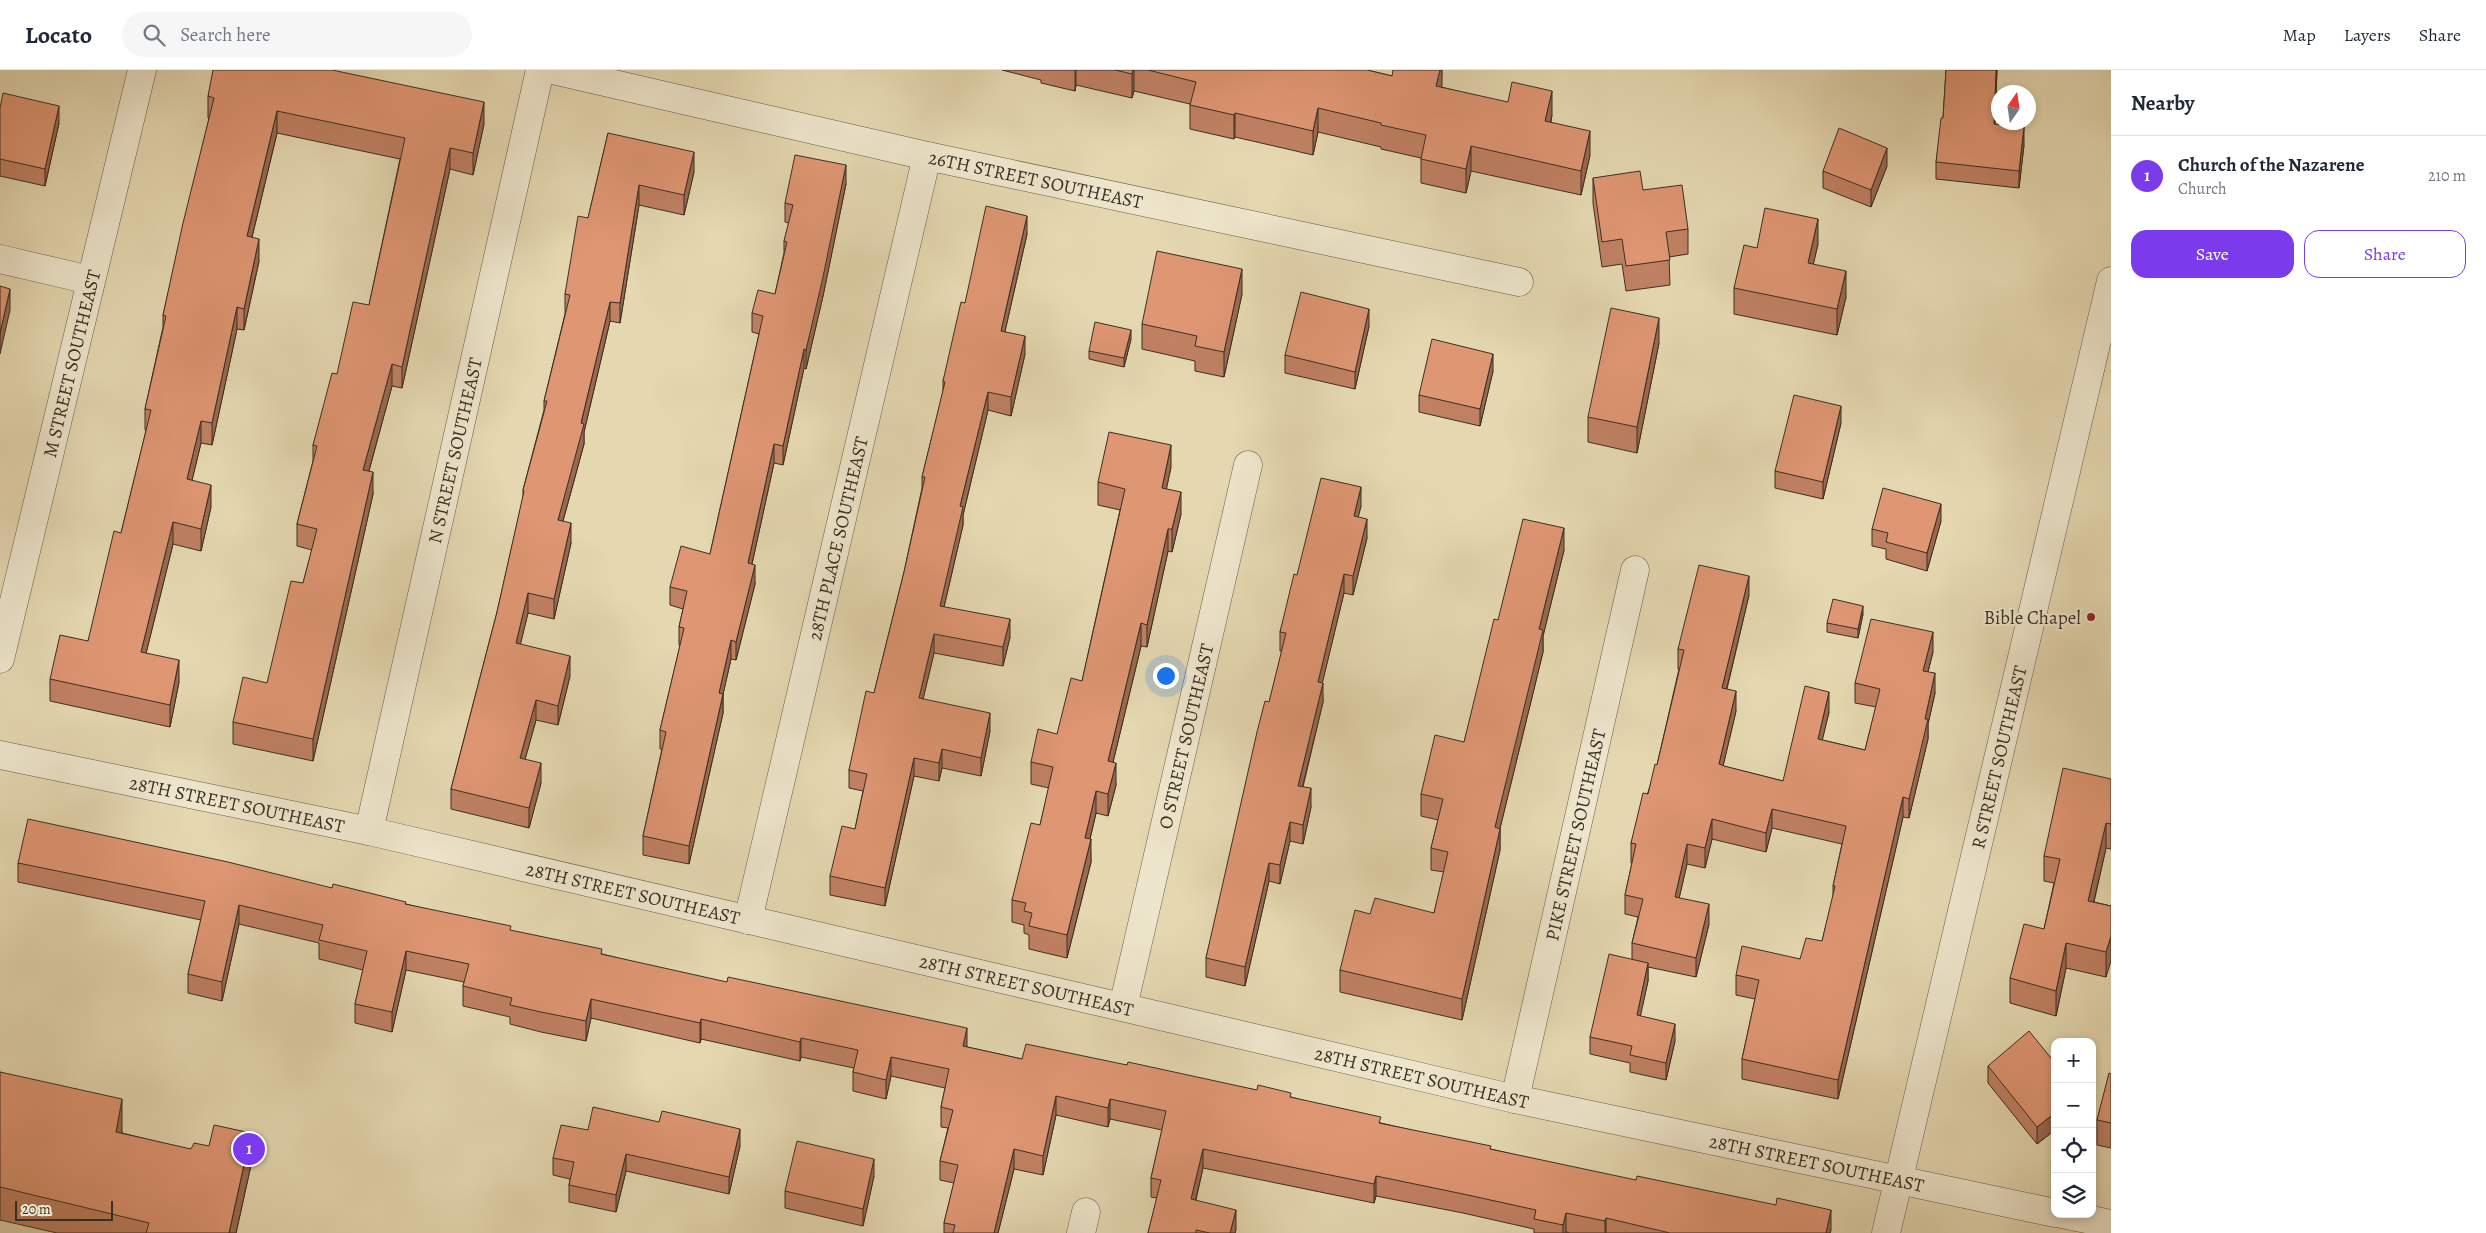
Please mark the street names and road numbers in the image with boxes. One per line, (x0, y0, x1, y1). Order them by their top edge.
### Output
street label: 26TH STREET SOUTHEAST (926, 145, 1146, 216)
street label: M STREET SOUTHEAST (37, 267, 108, 460)
street label: N STREET SOUTHEAST (422, 355, 489, 546)
street label: 28TH PLACE SOUTHEAST (802, 433, 875, 643)
street label: O STREET SOUTHEAST (1153, 641, 1221, 831)
street label: R STREET SOUTHEAST (1965, 662, 2034, 852)
street label: PIKE STREET SOUTHEAST (1539, 726, 1613, 943)
street label: 28TH STREET SOUTHEAST (127, 770, 347, 840)
street label: 28TH STREET SOUTHEAST (523, 856, 743, 931)
street label: 28TH STREET SOUTHEAST (917, 948, 1137, 1023)
street label: 28TH STREET SOUTHEAST (1312, 1041, 1532, 1116)
street label: 28TH STREET SOUTHEAST (1707, 1128, 1927, 1199)

